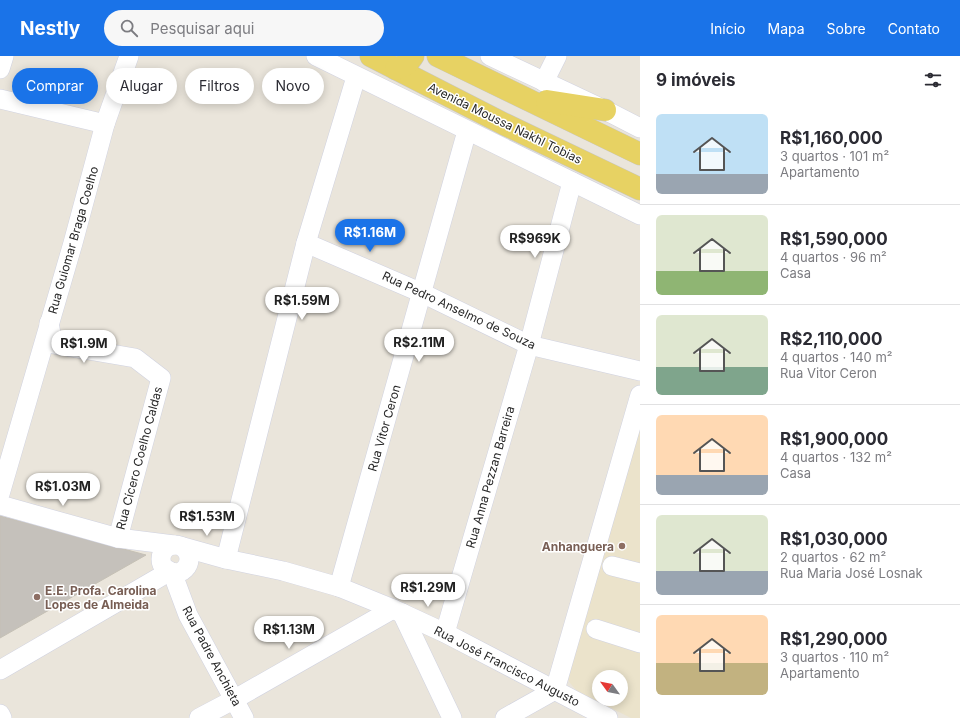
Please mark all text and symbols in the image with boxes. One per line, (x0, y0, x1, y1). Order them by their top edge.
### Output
search box (104, 10, 384, 46)
text: Nestly (20, 17, 80, 40)
icon: search (118, 17, 140, 39)
text: Pesquisar aqui (150, 19, 254, 38)
text: Início (710, 20, 746, 37)
text: Mapa (768, 20, 805, 37)
text: Sobre (827, 20, 866, 37)
text: Contato (888, 20, 940, 37)
chip: Comprar (12, 68, 98, 104)
chip: Alugar (106, 68, 177, 104)
chip: Filtros (185, 68, 254, 104)
chip: Novo (262, 68, 324, 104)
icon: filters (922, 69, 944, 91)
text: 9 imóveis (656, 70, 735, 90)
street label: Avenida Moussa Nakhl Tobias (426, 79, 584, 167)
text: R$1,160,000 (780, 128, 883, 148)
icon: home (688, 130, 736, 178)
text: 3 quartos · 101 m² (780, 148, 889, 164)
street label: Rua Guiomar Braga Coelho (45, 164, 101, 316)
text: Apartamento (780, 164, 860, 180)
pin: R$1.16M (333, 219, 407, 253)
text: R$1.16M (344, 224, 396, 240)
pin: R$969K (502, 225, 568, 259)
text: R$1,590,000 (780, 229, 888, 249)
text: R$969K (509, 230, 561, 246)
icon: home (688, 231, 736, 279)
text: 4 quartos · 96 m² (780, 249, 887, 265)
text: Casa (780, 265, 811, 281)
street label: Rua Pedro Anselmo de Souza (380, 268, 538, 352)
pin: R$1.59M (265, 287, 339, 321)
text: R$1.59M (274, 292, 330, 308)
pin: R$2.11M (382, 329, 456, 363)
text: R$2,110,000 (780, 329, 882, 349)
pin: R$1.9M (51, 330, 117, 364)
icon: home (688, 331, 736, 379)
text: R$2.11M (393, 334, 445, 350)
text: R$1.9M (60, 335, 108, 351)
text: 4 quartos · 140 m² (780, 349, 893, 365)
text: Rua Vitor Ceron (780, 365, 877, 381)
street label: Rua Vitor Ceron (364, 383, 404, 473)
street label: Rua Cícero Coelho Caldas (113, 385, 165, 531)
street label: Rua Anna Pezzan Barreira (463, 404, 517, 550)
text: R$1,900,000 (780, 429, 888, 449)
icon: home (688, 431, 736, 479)
text: 4 quartos · 132 m² (780, 449, 892, 465)
text: Casa (780, 465, 811, 481)
pin: R$1.03M (26, 473, 100, 507)
text: R$1.03M (35, 478, 91, 494)
pin: R$1.53M (170, 503, 244, 537)
text: R$1.53M (179, 508, 235, 524)
text: R$1,030,000 (780, 529, 888, 549)
icon: home (688, 531, 736, 579)
place label: Anhanguera (542, 539, 614, 554)
marker: Anhanguera (617, 541, 627, 551)
text: 2 quartos · 62 m² (780, 549, 886, 565)
text: Rua Maria José Losnak (780, 565, 923, 581)
pin: R$1.29M (391, 574, 465, 608)
text: R$1.29M (400, 579, 456, 595)
place label: E.E. Profa. Carolina Lopes de Almeida (45, 583, 157, 612)
marker: E.E. Profa. Carolina Lopes de Almeida (32, 592, 42, 602)
street label: Rua Padre Anchieta (179, 603, 245, 709)
pin: R$1.13M (252, 616, 326, 650)
text: R$1.13M (263, 621, 315, 637)
street label: Rua José Francisco Augusto (432, 623, 582, 709)
text: R$1,290,000 (780, 629, 888, 649)
icon: home (688, 631, 736, 679)
text: 3 quartos · 110 m² (780, 649, 889, 665)
text: Apartamento (780, 665, 860, 681)
north arrow (592, 670, 628, 706)
map controls (592, 670, 628, 706)

